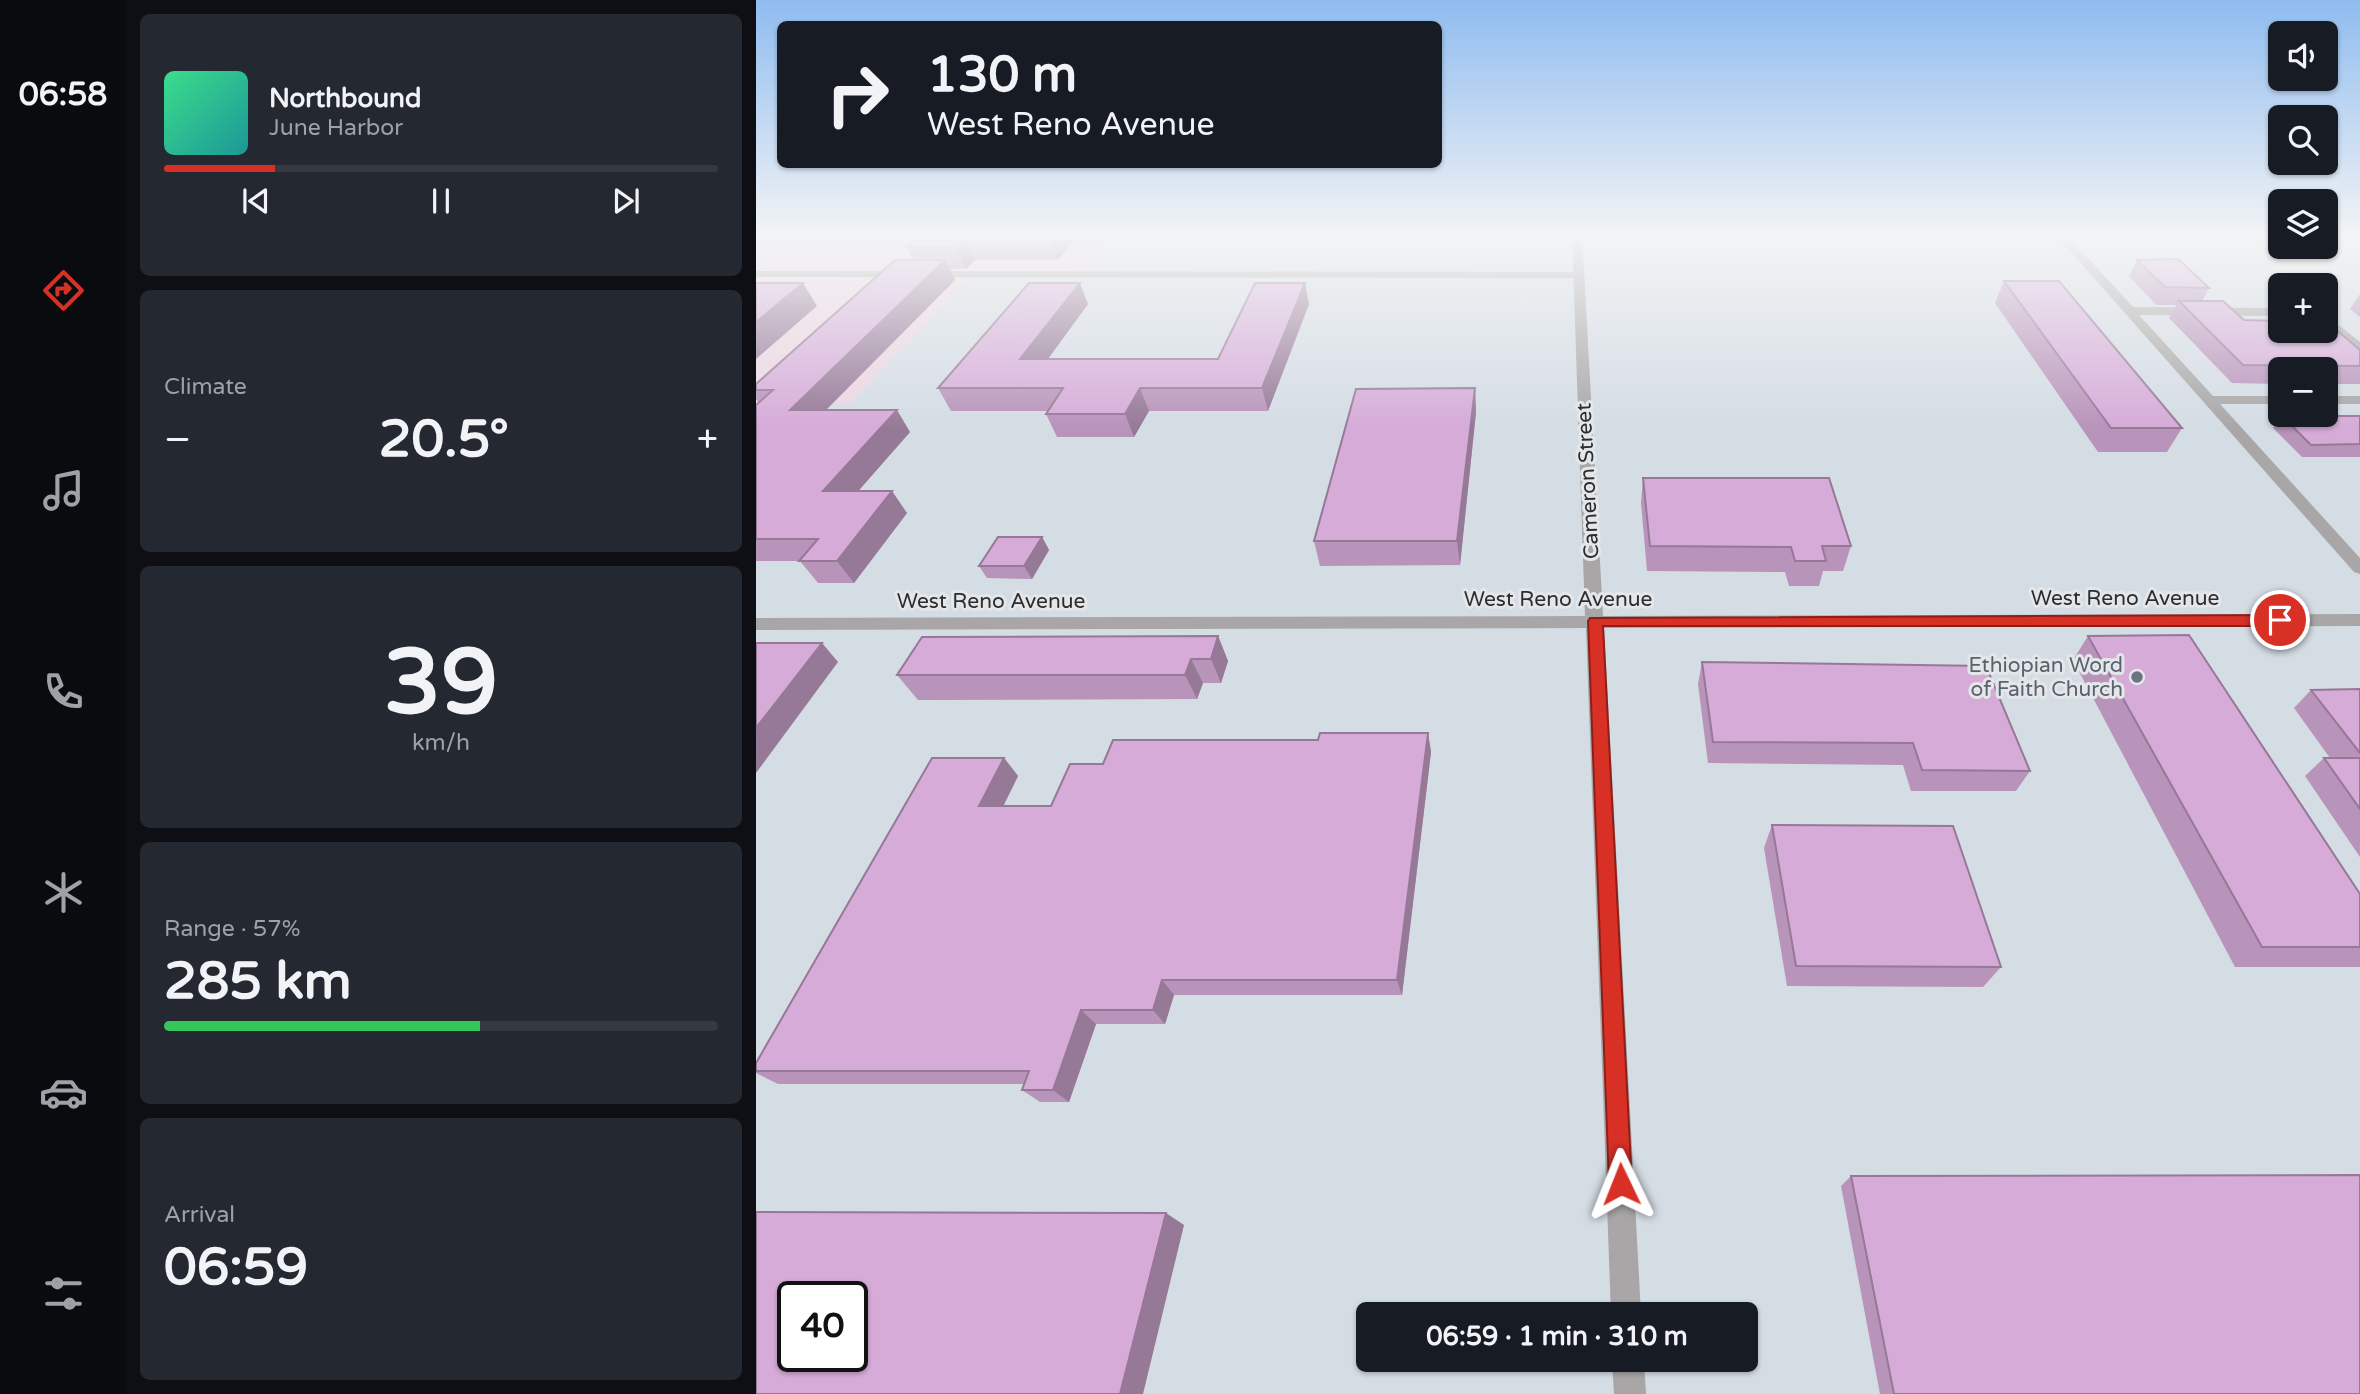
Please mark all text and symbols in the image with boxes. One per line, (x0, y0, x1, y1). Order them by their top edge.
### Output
map controls (2268, 21, 2338, 427)
button: sound (2268, 21, 2338, 91)
text: 130 m (927, 46, 1077, 105)
icon: right (812, 49, 903, 140)
text: 06:58 (19, 76, 107, 114)
text: Northbound (269, 83, 421, 114)
button: search (2268, 105, 2338, 175)
text: West Reno Avenue (927, 106, 1215, 144)
text: June Harbor (269, 114, 403, 142)
icon: previous (237, 182, 275, 220)
icon: pause (422, 182, 460, 220)
icon: next (607, 182, 645, 220)
button: layers (2268, 189, 2338, 259)
icon: directions (39, 266, 88, 315)
button: + (2268, 273, 2338, 343)
button: − (2268, 357, 2338, 427)
text: Climate (164, 373, 247, 401)
street label: Cameron Street (1571, 402, 1605, 560)
text: 20.5° (379, 408, 509, 471)
text: − (164, 417, 191, 463)
text: + (697, 417, 718, 463)
icon: music (39, 466, 88, 515)
street label: West Reno Avenue (2031, 586, 2219, 611)
street label: West Reno Avenue (1464, 587, 1652, 612)
street label: West Reno Avenue (897, 589, 1085, 614)
pin (2250, 590, 2310, 650)
icon: arrive (2261, 601, 2299, 639)
text: 39 (384, 628, 498, 738)
place label: Ethiopian Word of Faith Church (1969, 653, 2123, 702)
icon: phone (39, 667, 88, 716)
marker: Ethiopian Word of Faith Church (2129, 669, 2145, 685)
text: km/h (412, 729, 470, 757)
icon: climate (39, 868, 88, 917)
text: Range · 57% (164, 915, 300, 943)
text: 285 km (164, 950, 352, 1013)
icon: car (39, 1068, 88, 1117)
position arrow (1584, 1147, 1658, 1221)
text: Arrival (164, 1201, 235, 1229)
text: 06:59 (164, 1236, 308, 1299)
icon: filters (39, 1269, 88, 1318)
speed limit sign: 40 (777, 1281, 868, 1372)
text: 06:59 · 1 min · 310 m (1426, 1321, 1688, 1352)

